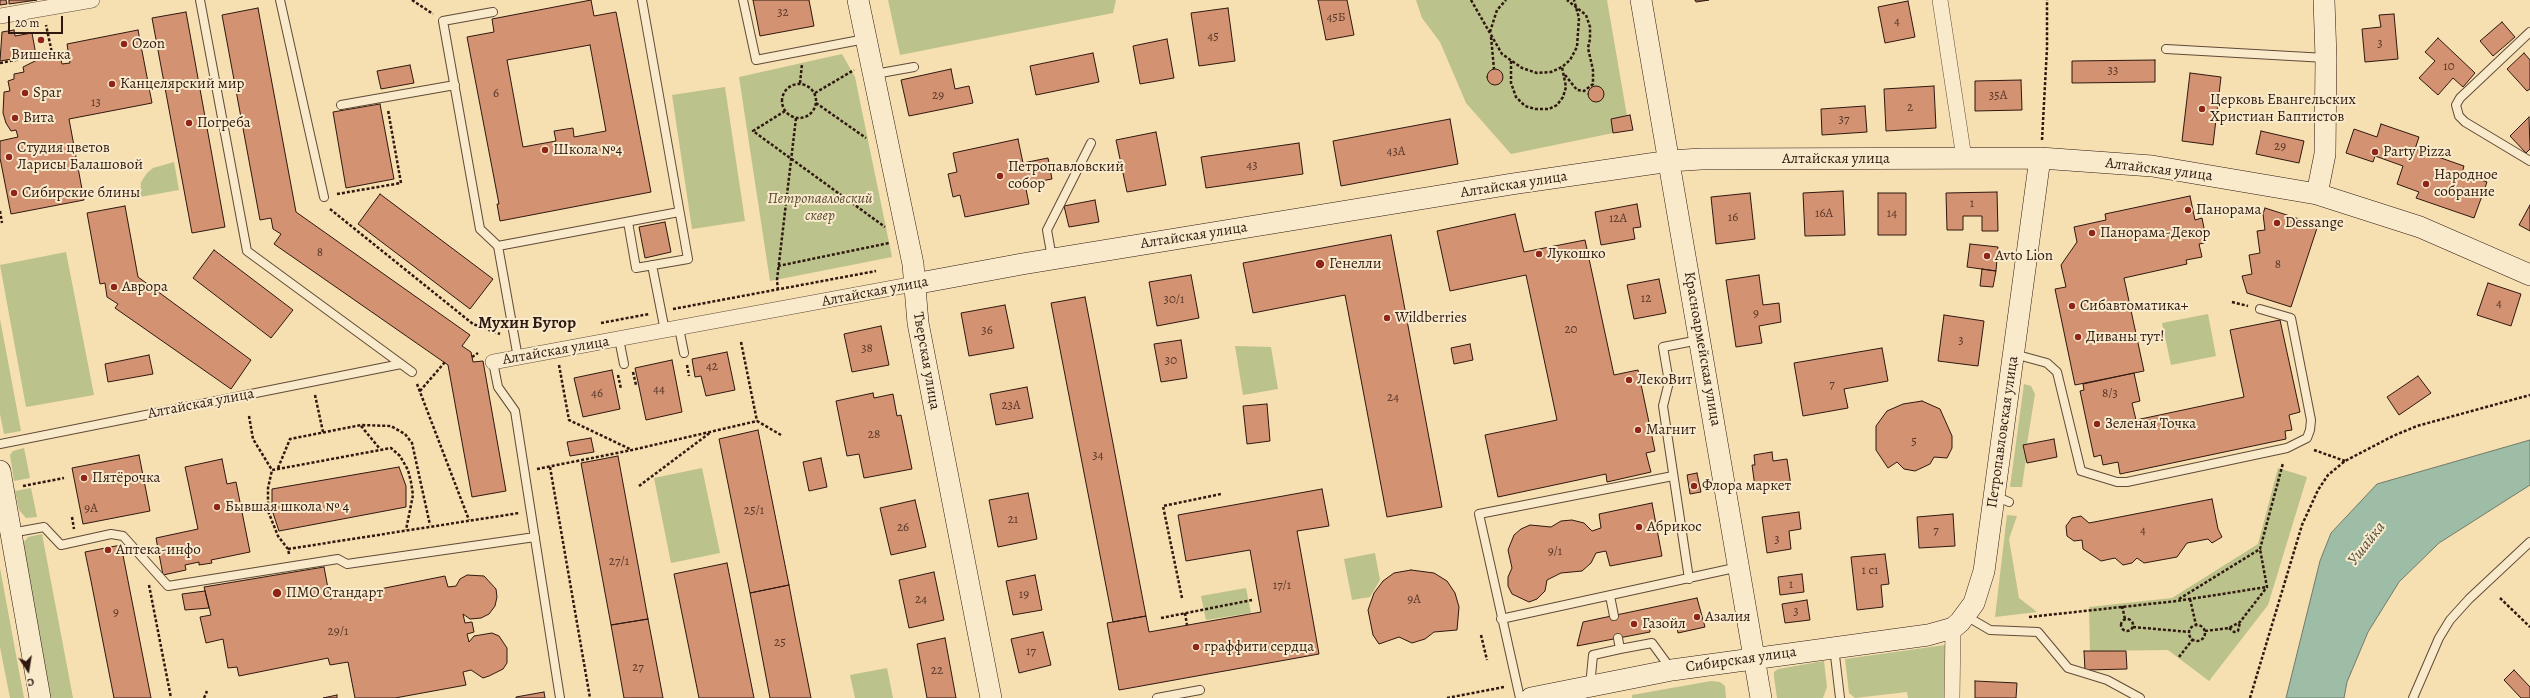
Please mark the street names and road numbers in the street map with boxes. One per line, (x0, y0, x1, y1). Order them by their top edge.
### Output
street label: Алтайская улица (1782, 150, 1890, 168)
street label: Алтайская улица (2104, 154, 2214, 186)
street label: Алтайская улица (1459, 168, 1569, 202)
street label: Алтайская улица (1139, 219, 1249, 253)
street label: Красноармейская улица (1680, 270, 1724, 428)
street label: Алтайская улица (820, 273, 930, 311)
street label: Тверская улица (909, 311, 943, 411)
street label: Алтайская улица (501, 333, 611, 369)
street label: Петропавловская улица (1983, 355, 2023, 509)
street label: Алтайская улица (146, 385, 256, 423)
street label: Сибирская улица (1684, 643, 1798, 677)

